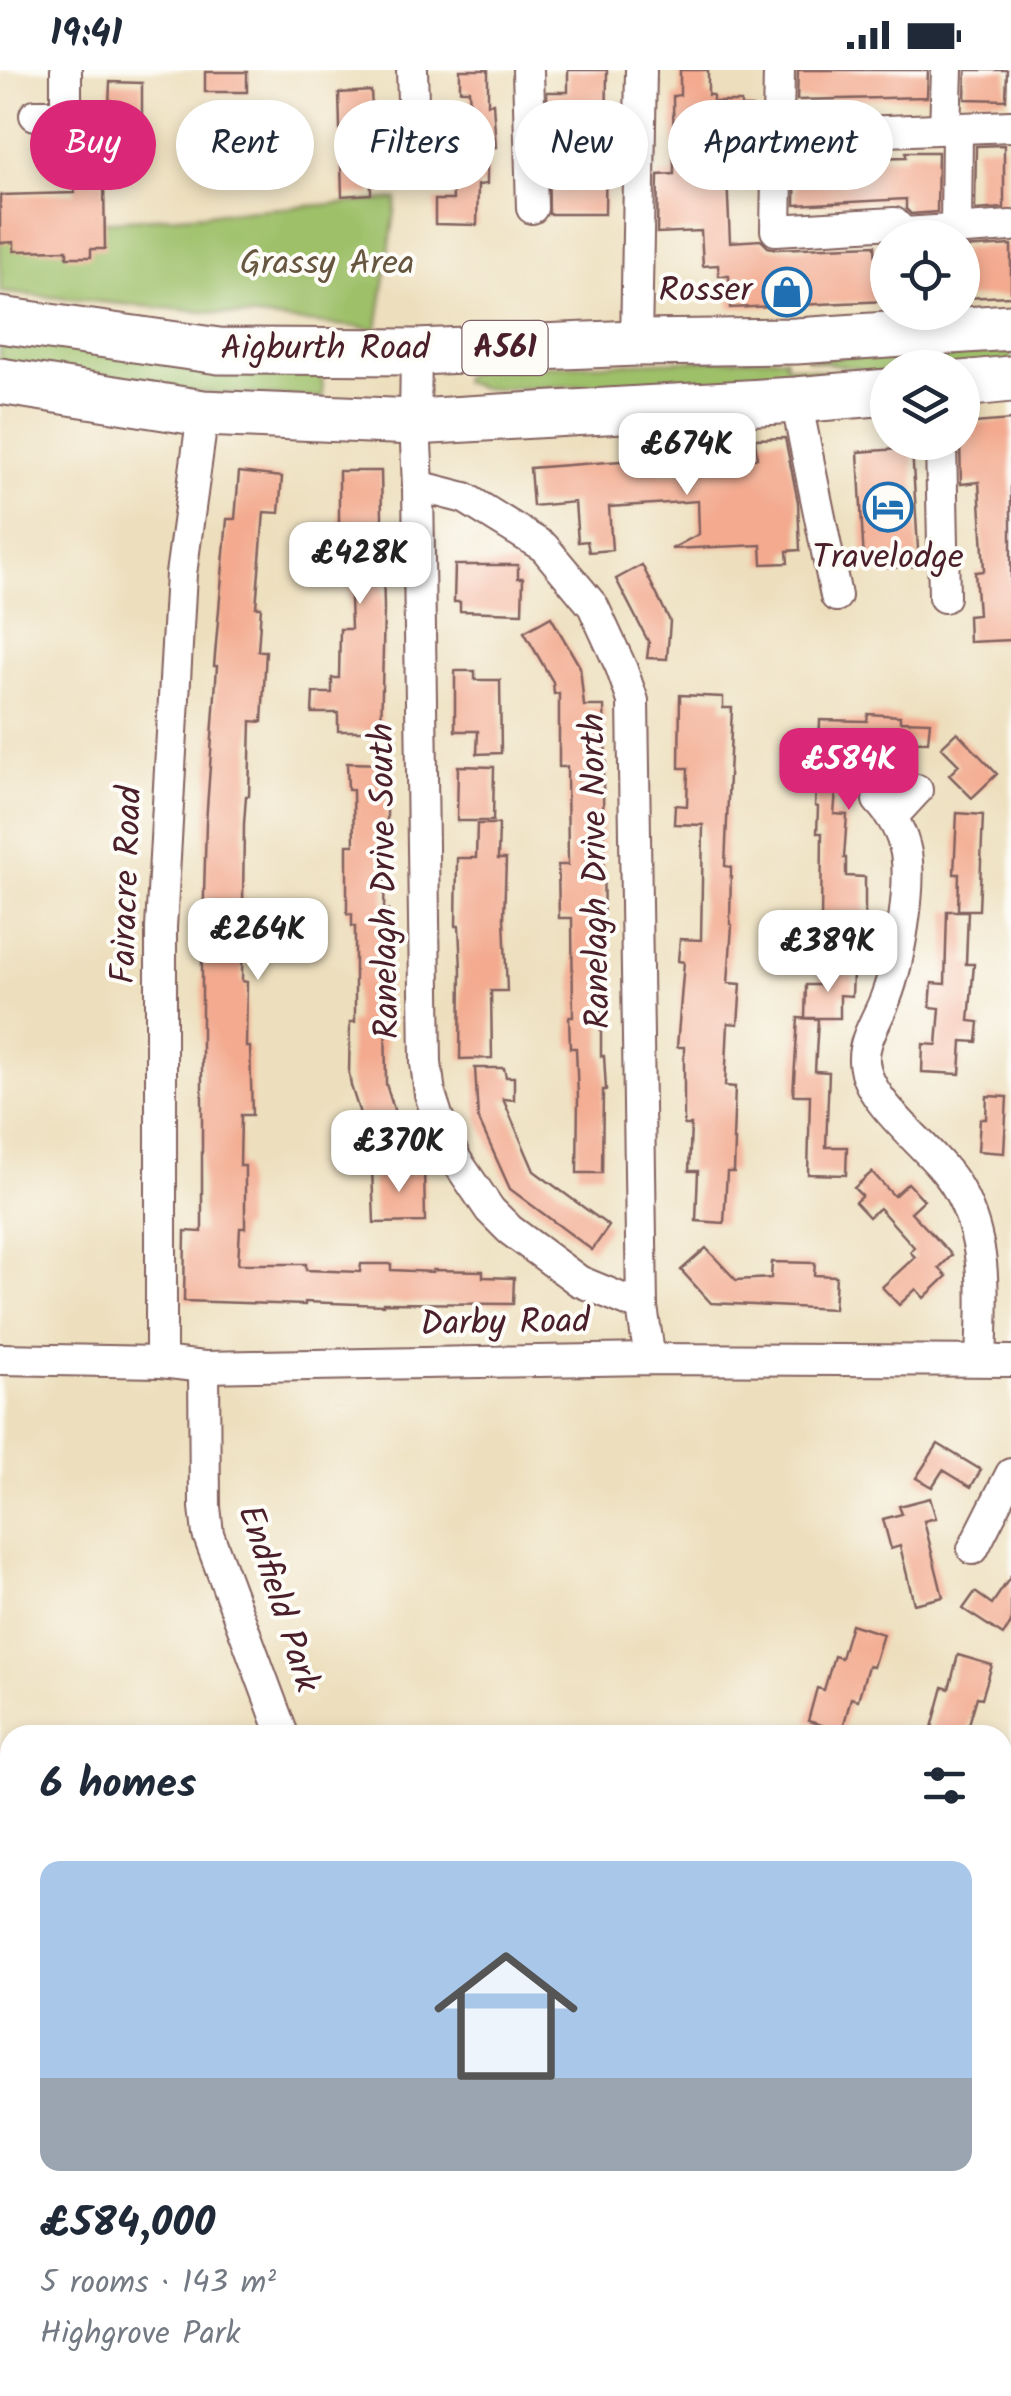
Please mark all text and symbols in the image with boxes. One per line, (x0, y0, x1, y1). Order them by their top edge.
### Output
text: 19:41 (50, 5, 122, 65)
chip: Buy (30, 100, 156, 190)
chip: Rent (176, 100, 314, 190)
chip: Filters (334, 100, 495, 190)
chip: New (515, 100, 648, 190)
chip: Apartment (668, 100, 893, 190)
map controls (870, 220, 980, 460)
button: locate (870, 220, 980, 330)
park label: Grassy Area (240, 237, 414, 293)
place label: Rosser (659, 264, 754, 320)
shop icon: Rosser (761, 266, 813, 318)
road number: A561 (462, 321, 548, 375)
street label: Aigburth Road (220, 322, 431, 378)
button: layers (870, 350, 980, 460)
pin: £674K (617, 413, 757, 498)
text: £674K (641, 420, 733, 471)
hotel icon: Travelodge (862, 481, 914, 533)
pin: £428K (290, 522, 430, 607)
text: £428K (311, 529, 409, 580)
place label: Travelodge (812, 531, 964, 587)
street label: Ranelagh Drive North (566, 712, 628, 1030)
street label: Ranelagh Drive South (355, 722, 417, 1040)
pin: £584K (779, 728, 919, 813)
text: £584K (801, 735, 897, 786)
street label: Fairacre Road (97, 783, 159, 985)
pin: £264K (188, 898, 328, 983)
text: £264K (210, 905, 306, 956)
pin: £389K (758, 910, 898, 995)
text: £389K (780, 917, 876, 968)
pin: £370K (329, 1110, 469, 1195)
text: £370K (353, 1117, 445, 1168)
street label: Darby Road (420, 1294, 592, 1353)
street label: Endfield Park (220, 1498, 334, 1701)
text: 6 homes (40, 1752, 196, 1819)
icon: filters (917, 1758, 972, 1813)
icon: home (416, 1926, 596, 2106)
text: £584,000 (40, 2191, 215, 2258)
text: 5 rooms · 143 m² (40, 2258, 276, 2309)
text: Highgrove Park (40, 2309, 240, 2360)

